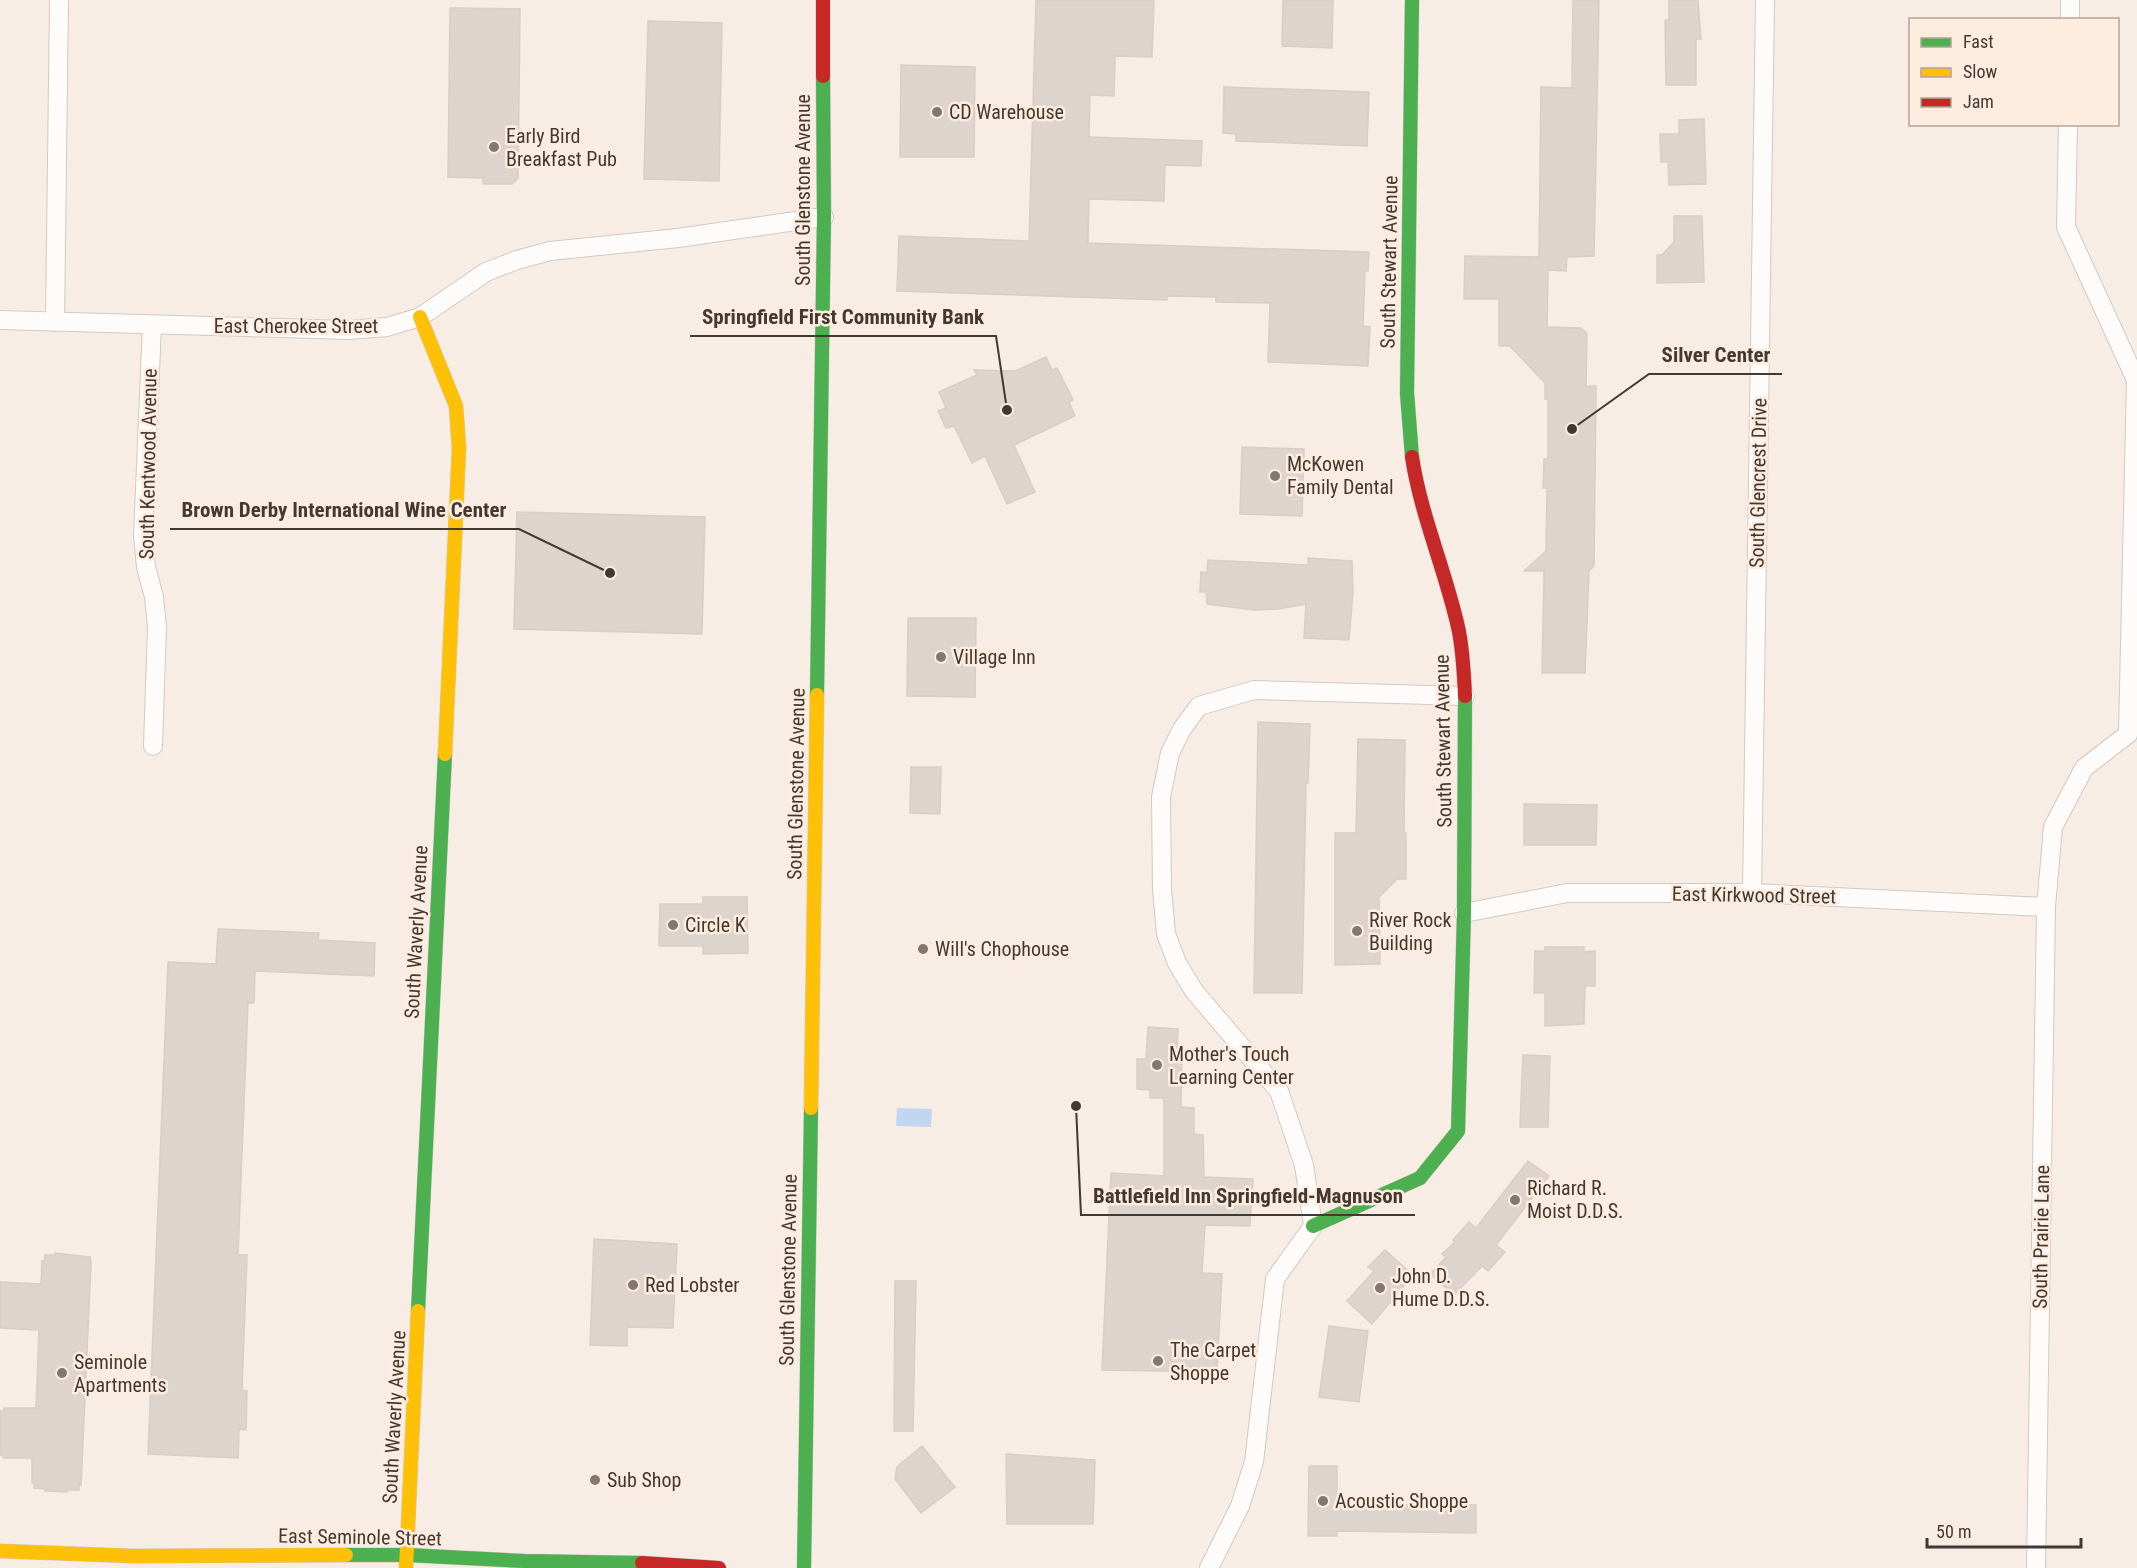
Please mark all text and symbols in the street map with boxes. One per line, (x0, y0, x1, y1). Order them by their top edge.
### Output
legend (1909, 18, 2119, 126)
text: Fast (1963, 31, 1994, 52)
text: Slow (1963, 61, 1998, 82)
text: Jam (1963, 91, 1994, 112)
street label: South Glenstone Avenue (791, 94, 815, 286)
place label: CD Warehouse (949, 100, 1064, 124)
marker: CD Warehouse (930, 105, 944, 119)
place label: Early Bird Breakfast Pub (506, 124, 617, 171)
marker: Early Bird Breakfast Pub (487, 140, 501, 154)
street label: South Stewart Avenue (1375, 175, 1403, 349)
callout: Springfield First Community Bank (690, 297, 996, 336)
text: Springfield First Community Bank (702, 305, 985, 329)
street label: East Cherokee Street (214, 314, 378, 338)
callout: Silver Center (1649, 335, 1782, 374)
text: Silver Center (1662, 343, 1770, 367)
street label: South Kentwood Avenue (134, 368, 162, 560)
street label: South Glencrest Drive (1745, 398, 1771, 568)
place label: McKowen Family Dental (1287, 452, 1394, 499)
marker: McKowen Family Dental (1268, 469, 1282, 483)
callout: Brown Derby International Wine Center (170, 490, 519, 529)
text: Brown Derby International Wine Center (182, 498, 506, 522)
place label: Village Inn (953, 645, 1036, 669)
marker: Village Inn (934, 650, 948, 664)
street label: South Stewart Avenue (1429, 654, 1457, 828)
street label: South Glenstone Avenue (782, 688, 810, 880)
street label: South Waverly Avenue (399, 845, 433, 1019)
street label: East Kirkwood Street (1672, 882, 1836, 908)
place label: River Rock Building (1369, 908, 1452, 955)
place label: Circle K (685, 913, 746, 937)
marker: Circle K (666, 918, 680, 932)
marker: River Rock Building (1350, 924, 1364, 938)
place label: Will's Chophouse (935, 937, 1069, 961)
marker: Will's Chophouse (916, 942, 930, 956)
place label: Mother's Touch Learning Center (1169, 1042, 1294, 1089)
marker: Mother's Touch Learning Center (1150, 1058, 1164, 1072)
street label: South Prairie Lane (2028, 1165, 2054, 1309)
street label: South Glenstone Avenue (774, 1174, 802, 1366)
callout: Battlefield Inn Springfield-Magnuson (1081, 1176, 1415, 1215)
place label: Richard R. Moist D.D.S. (1527, 1176, 1623, 1223)
text: Battlefield Inn Springfield-Magnuson (1093, 1184, 1403, 1208)
marker: Richard R. Moist D.D.S. (1508, 1193, 1522, 1207)
place label: John D. Hume D.D.S. (1392, 1264, 1490, 1311)
place label: Red Lobster (645, 1273, 739, 1297)
marker: Red Lobster (626, 1278, 640, 1292)
marker: John D. Hume D.D.S. (1373, 1281, 1387, 1295)
street label: South Waverly Avenue (377, 1330, 411, 1504)
place label: The Carpet Shoppe (1170, 1338, 1256, 1385)
place label: Seminole Apartments (74, 1350, 167, 1397)
marker: The Carpet Shoppe (1151, 1354, 1165, 1368)
marker: Seminole Apartments (55, 1366, 69, 1380)
place label: Sub Shop (607, 1468, 681, 1492)
marker: Sub Shop (588, 1473, 602, 1487)
place label: Acoustic Shoppe (1335, 1489, 1468, 1513)
marker: Acoustic Shoppe (1316, 1494, 1330, 1508)
scale bar (1927, 1511, 2082, 1549)
text: 50 m (1936, 1521, 1971, 1542)
street label: East Seminole Street (278, 1524, 442, 1550)

